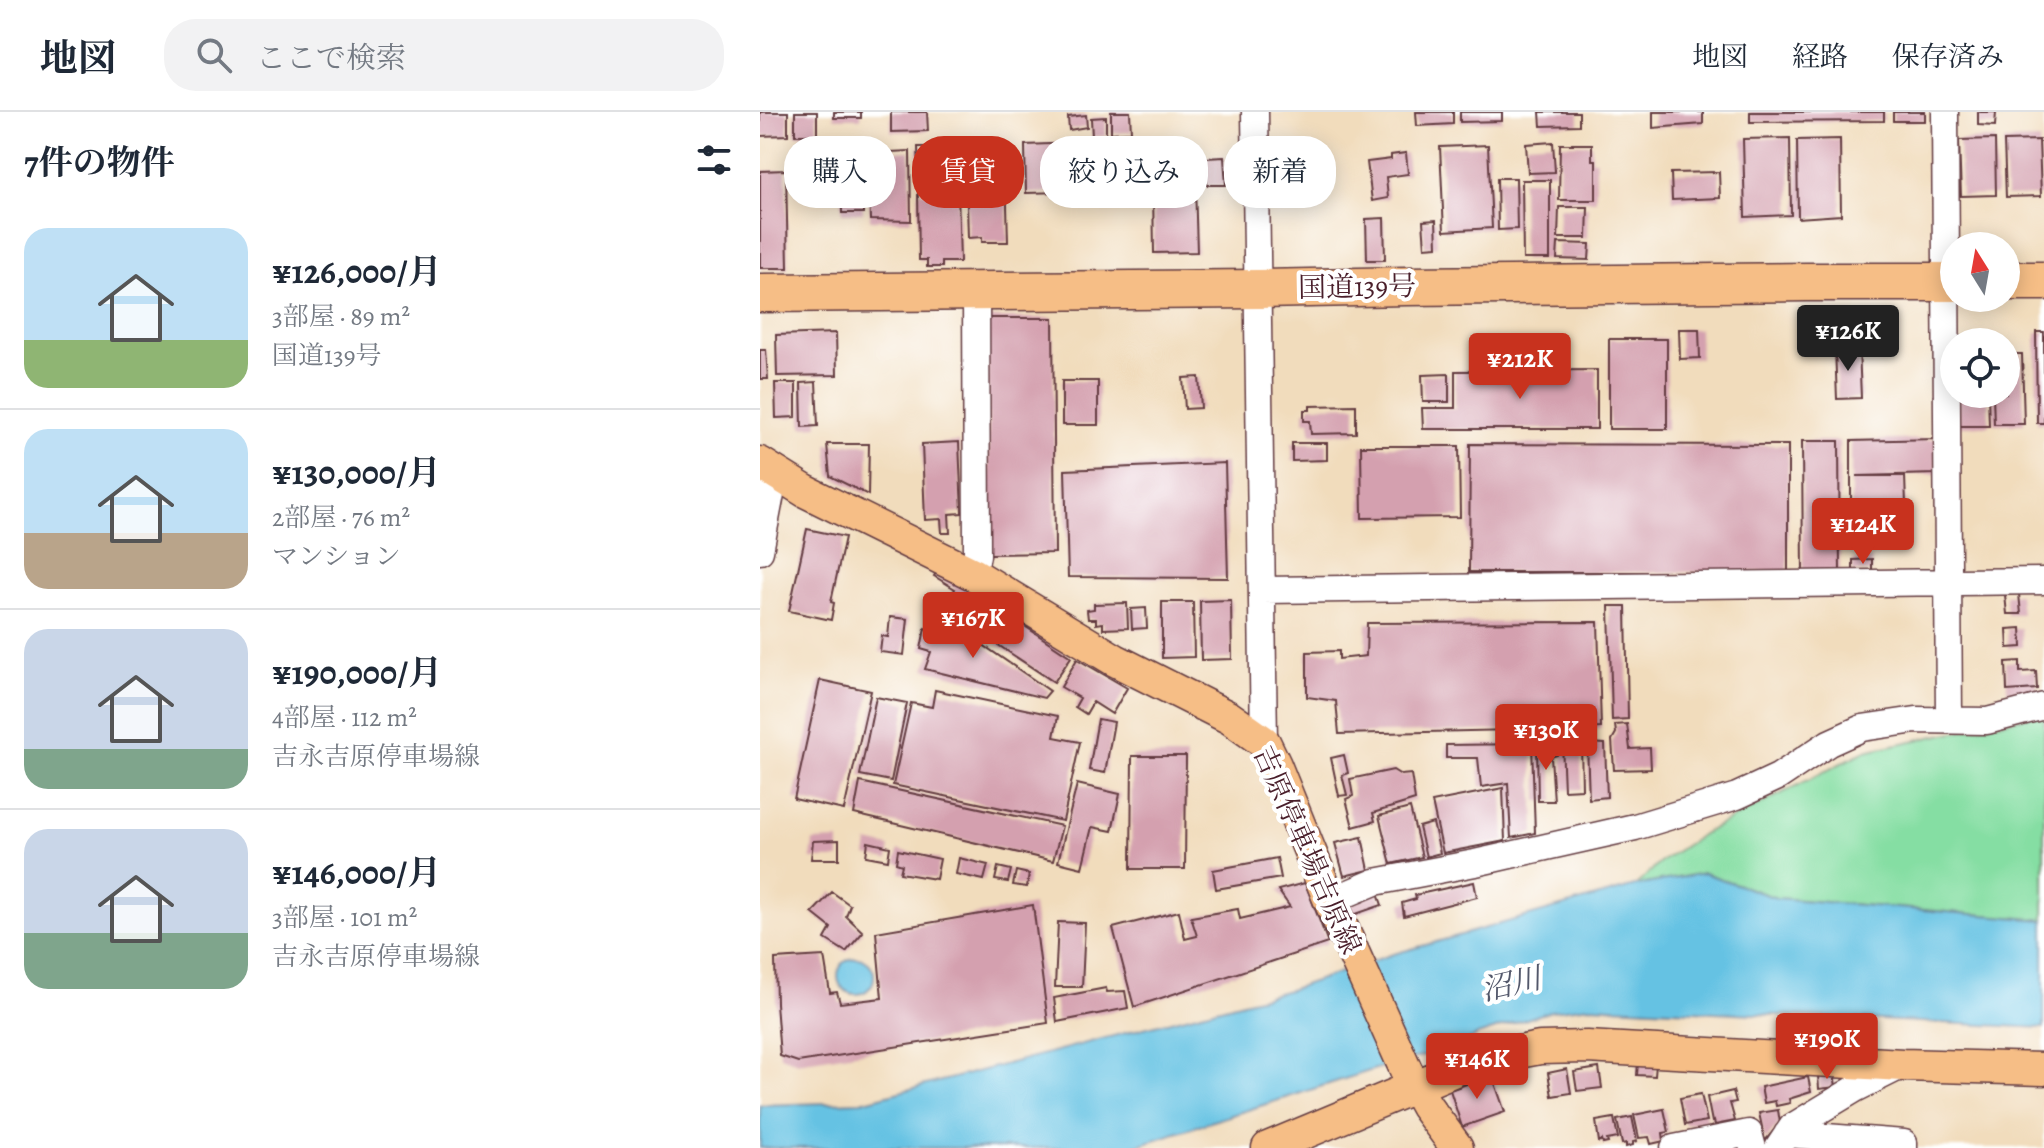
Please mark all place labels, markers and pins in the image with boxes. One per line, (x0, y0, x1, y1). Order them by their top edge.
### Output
pin: ¥126K (1792, 305, 1904, 373)
pin: ¥212K (1464, 333, 1576, 401)
pin: ¥124K (1807, 498, 1919, 566)
pin: ¥167K (917, 592, 1029, 660)
pin: ¥130K (1490, 704, 1602, 772)
pin: ¥190K (1771, 1013, 1883, 1081)
pin: ¥146K (1421, 1033, 1533, 1101)

